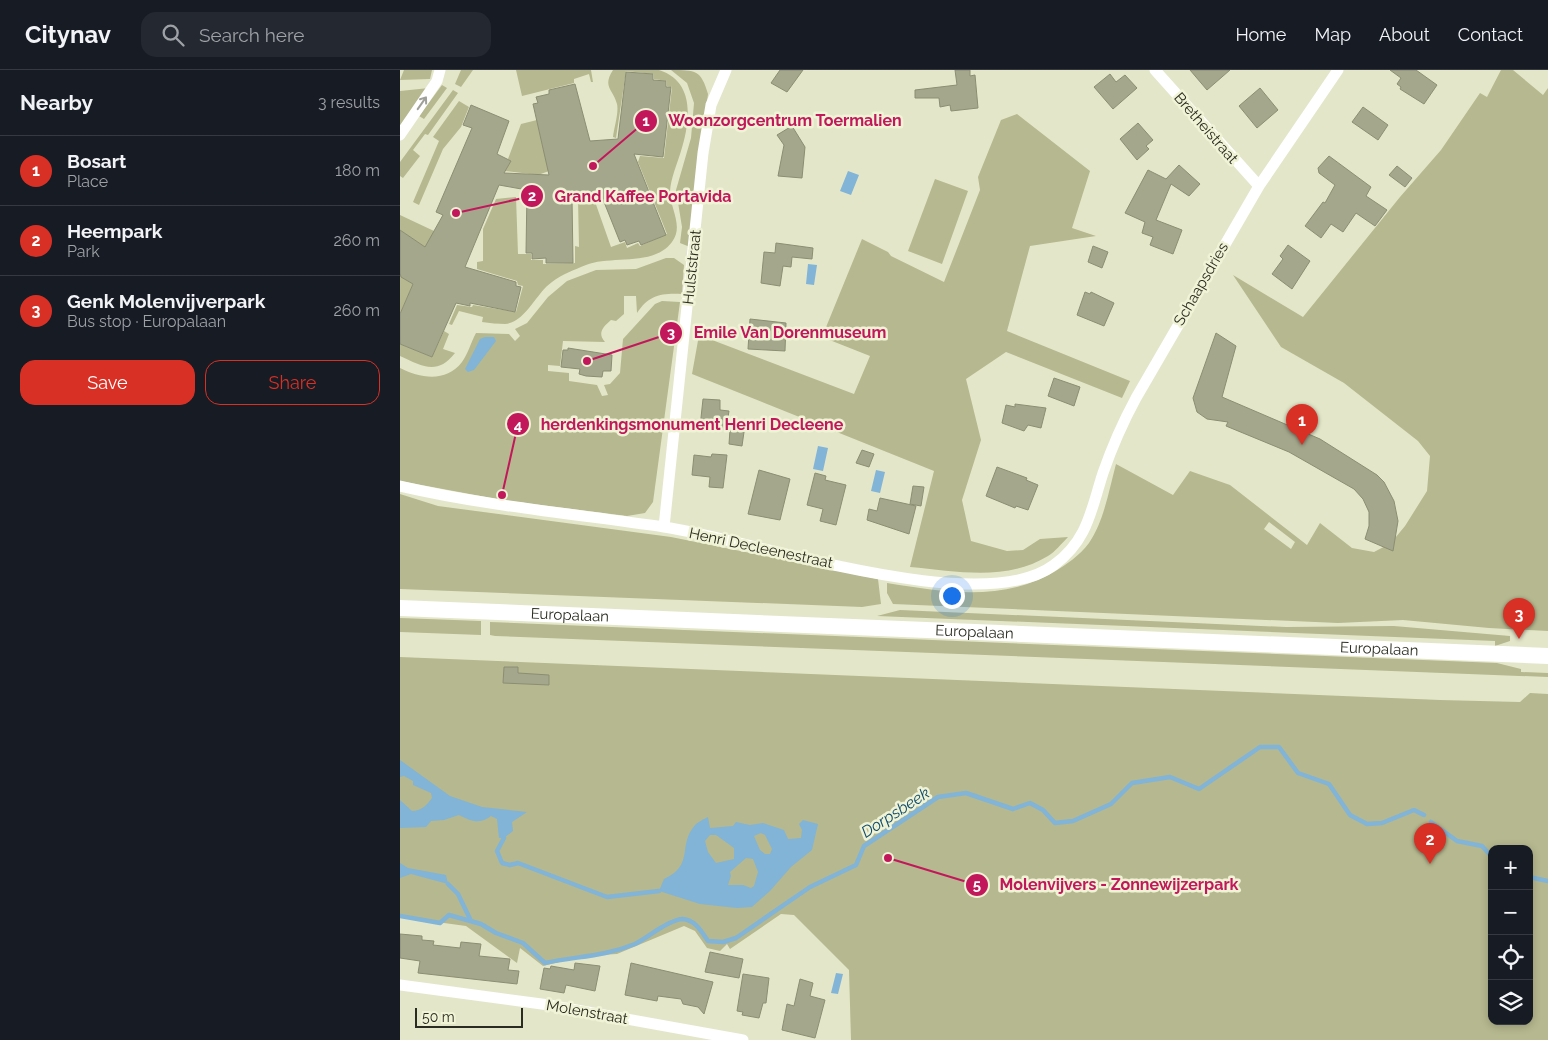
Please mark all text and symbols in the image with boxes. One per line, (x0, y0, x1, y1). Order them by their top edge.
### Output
search box (141, 12, 491, 57)
text: Citynav (25, 20, 111, 49)
icon: search (159, 21, 187, 49)
text: Search here (199, 24, 304, 46)
text: Home (1235, 24, 1286, 45)
text: Map (1314, 24, 1351, 45)
text: About (1379, 24, 1430, 45)
text: Contact (1458, 24, 1523, 45)
street label: Bretheistraat (1170, 89, 1242, 167)
text: Nearby (20, 90, 93, 115)
text: 3 results (318, 93, 380, 112)
one-way arrow (417, 96, 427, 110)
callout: Woonzorgcentrum Toermalien (633, 105, 912, 136)
text: Woonzorgcentrum Toermalien (668, 111, 902, 130)
text: 1 (642, 112, 650, 130)
text: Bosart (67, 150, 126, 172)
text: 1 (32, 161, 40, 180)
text: 180 m (335, 161, 380, 180)
text: Place (67, 172, 108, 191)
callout: Grand Kaffee Portavida (519, 181, 741, 212)
text: 2 (528, 187, 536, 205)
text: Grand Kaffee Portavida (555, 187, 731, 206)
text: Heempark (67, 220, 162, 242)
street label: Hulststraat (679, 229, 705, 305)
text: 2 (31, 231, 41, 250)
text: 260 m (333, 231, 380, 250)
street label: Schaapsdries (1170, 239, 1232, 329)
text: Park (67, 242, 100, 261)
text: Genk Molenvijverpark (67, 290, 265, 312)
text: 3 (32, 301, 40, 320)
text: 260 m (333, 301, 380, 320)
text: Bus stop · Europalaan (67, 312, 226, 331)
callout: Emile Van Dorenmuseum (659, 317, 897, 348)
text: Emile Van Dorenmuseum (694, 323, 886, 342)
text: 3 (667, 324, 675, 342)
button: Save (20, 360, 195, 405)
button: Share (205, 360, 380, 405)
pin: 1 (1286, 404, 1318, 445)
callout: herdenkingsmonument Henri Decleene (506, 409, 853, 440)
text: herdenkingsmonument Henri Decleene (541, 415, 844, 434)
text: 4 (514, 416, 523, 434)
street label: Henri Decleenestraat (687, 524, 835, 572)
your location (939, 583, 965, 609)
pin: 3 (1503, 598, 1535, 639)
street label: Europalaan (530, 604, 609, 626)
street label: Europalaan (935, 621, 1014, 643)
street label: Europalaan (1340, 638, 1419, 660)
water label: Dorpsbeek (857, 783, 933, 842)
pin: 2 (1414, 823, 1446, 864)
map controls (1488, 845, 1533, 1025)
button: + (1488, 845, 1533, 890)
callout: Molenvijvers - Zonnewijzerpark (965, 869, 1249, 900)
text: Molenvijvers - Zonnewijzerpark (999, 875, 1239, 894)
text: 5 (973, 876, 981, 894)
button: − (1488, 890, 1533, 935)
button: locate (1488, 935, 1533, 980)
button: layers (1488, 980, 1533, 1025)
street label: Molenstraat (545, 996, 629, 1028)
scale bar (415, 1005, 522, 1028)
text: 50 m (422, 1009, 455, 1025)

